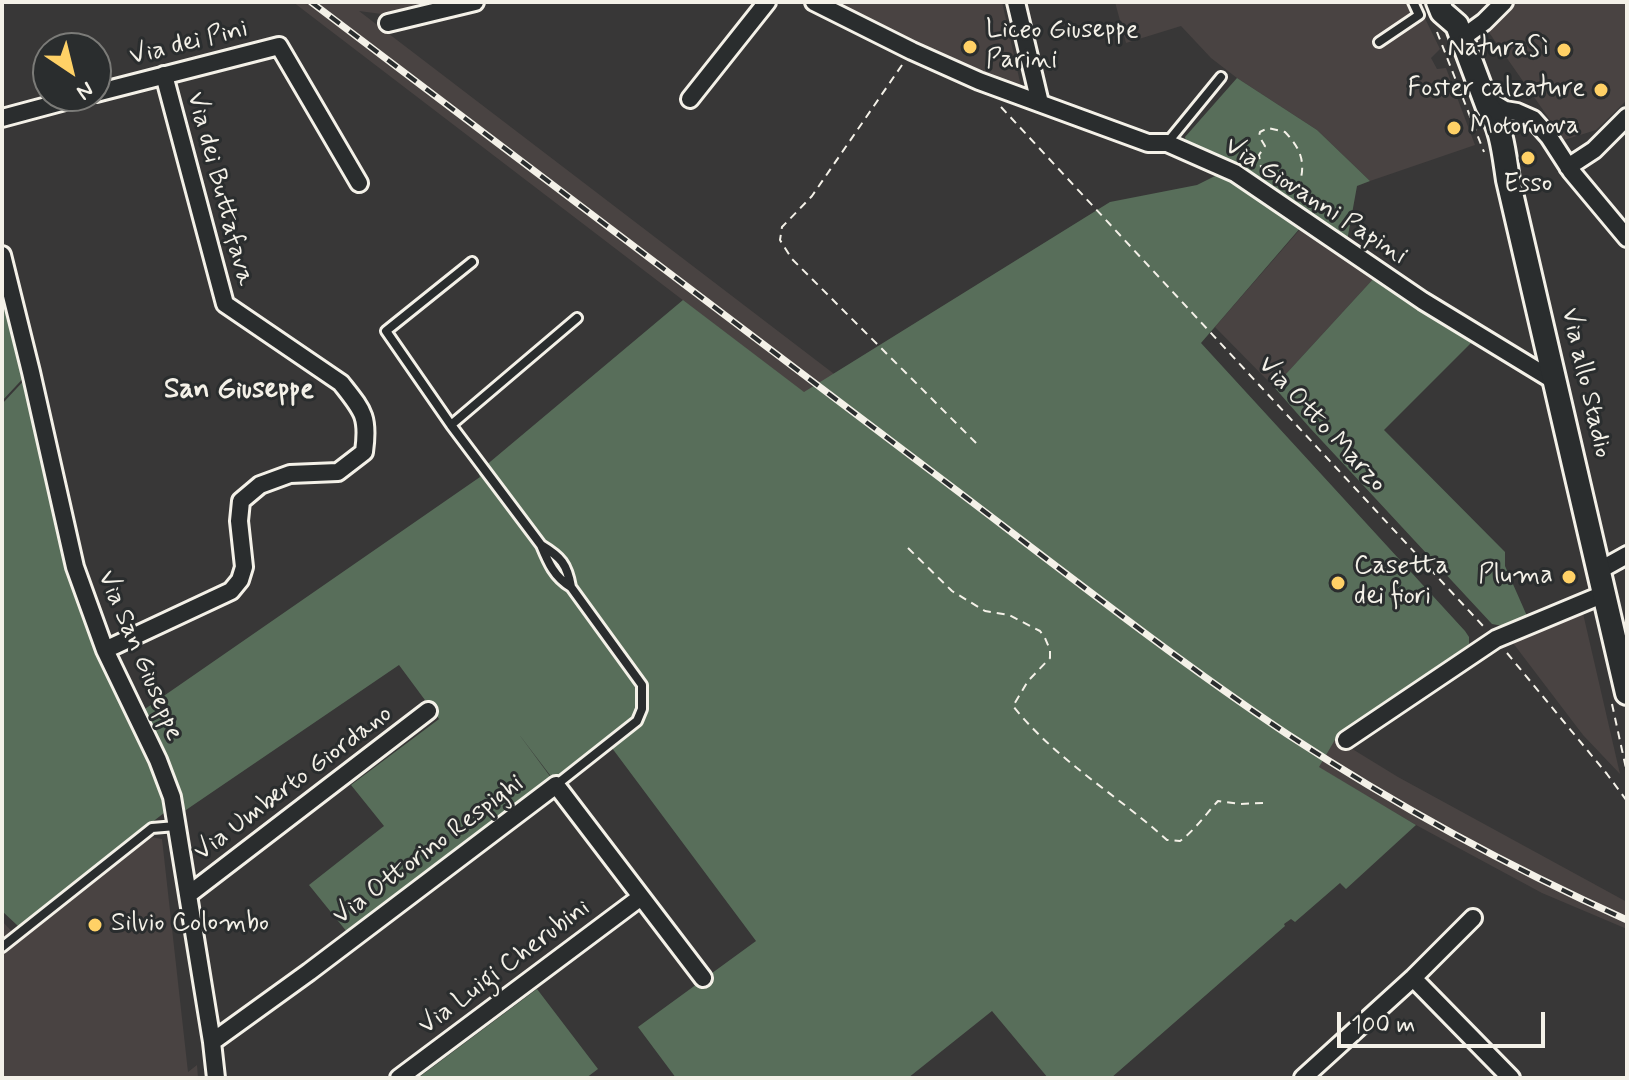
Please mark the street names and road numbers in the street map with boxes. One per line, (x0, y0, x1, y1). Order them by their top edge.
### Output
street label: Via dei Pini (127, 14, 251, 74)
street label: Via dei Buttafava (178, 89, 260, 289)
street label: Via Giovanni Papini (1218, 131, 1412, 273)
street label: Via allo Stadio (1553, 305, 1617, 461)
street label: Via Otto Marzo (1250, 350, 1392, 500)
street label: Via San Giuseppe (89, 566, 189, 746)
street label: Via Umberto Giordano (189, 699, 399, 869)
street label: Via Ottorino Respighi (327, 769, 531, 933)
street label: Via Luigi Cherubini (413, 893, 597, 1043)

